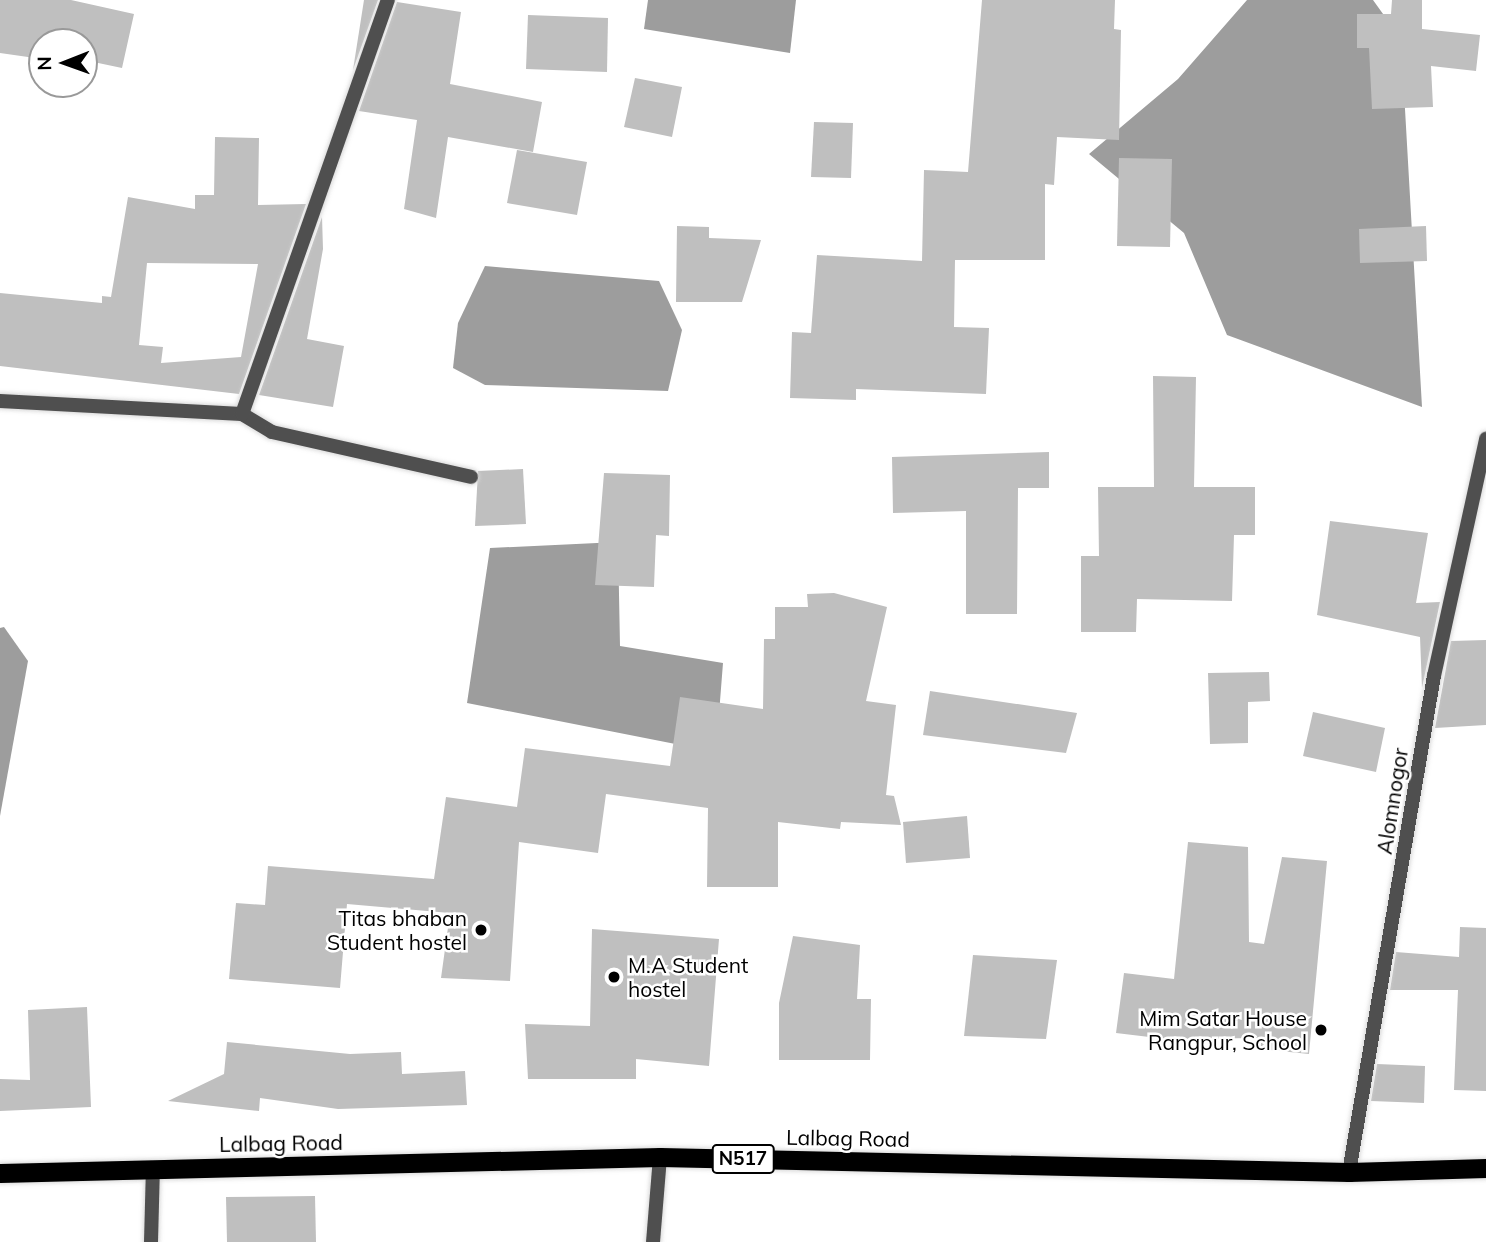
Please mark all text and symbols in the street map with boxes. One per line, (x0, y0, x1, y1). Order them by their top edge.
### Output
north arrow (28, 28, 98, 98)
text: N (32, 56, 56, 71)
street label: Alomnogor (1371, 746, 1413, 856)
place label: Titas bhaban Student hostel (327, 905, 467, 955)
marker: Titas bhaban Student hostel (473, 922, 489, 938)
place label: M.A Student hostel (628, 952, 748, 1002)
marker: M.A Student hostel (606, 969, 622, 985)
place label: Mim Satar House Rangpur, School (1139, 1005, 1307, 1055)
marker: Mim Satar House Rangpur, School (1313, 1022, 1329, 1038)
street label: Lalbag Road (786, 1124, 910, 1152)
street label: Lalbag Road (219, 1129, 343, 1157)
road number: N517 (712, 1144, 774, 1175)

